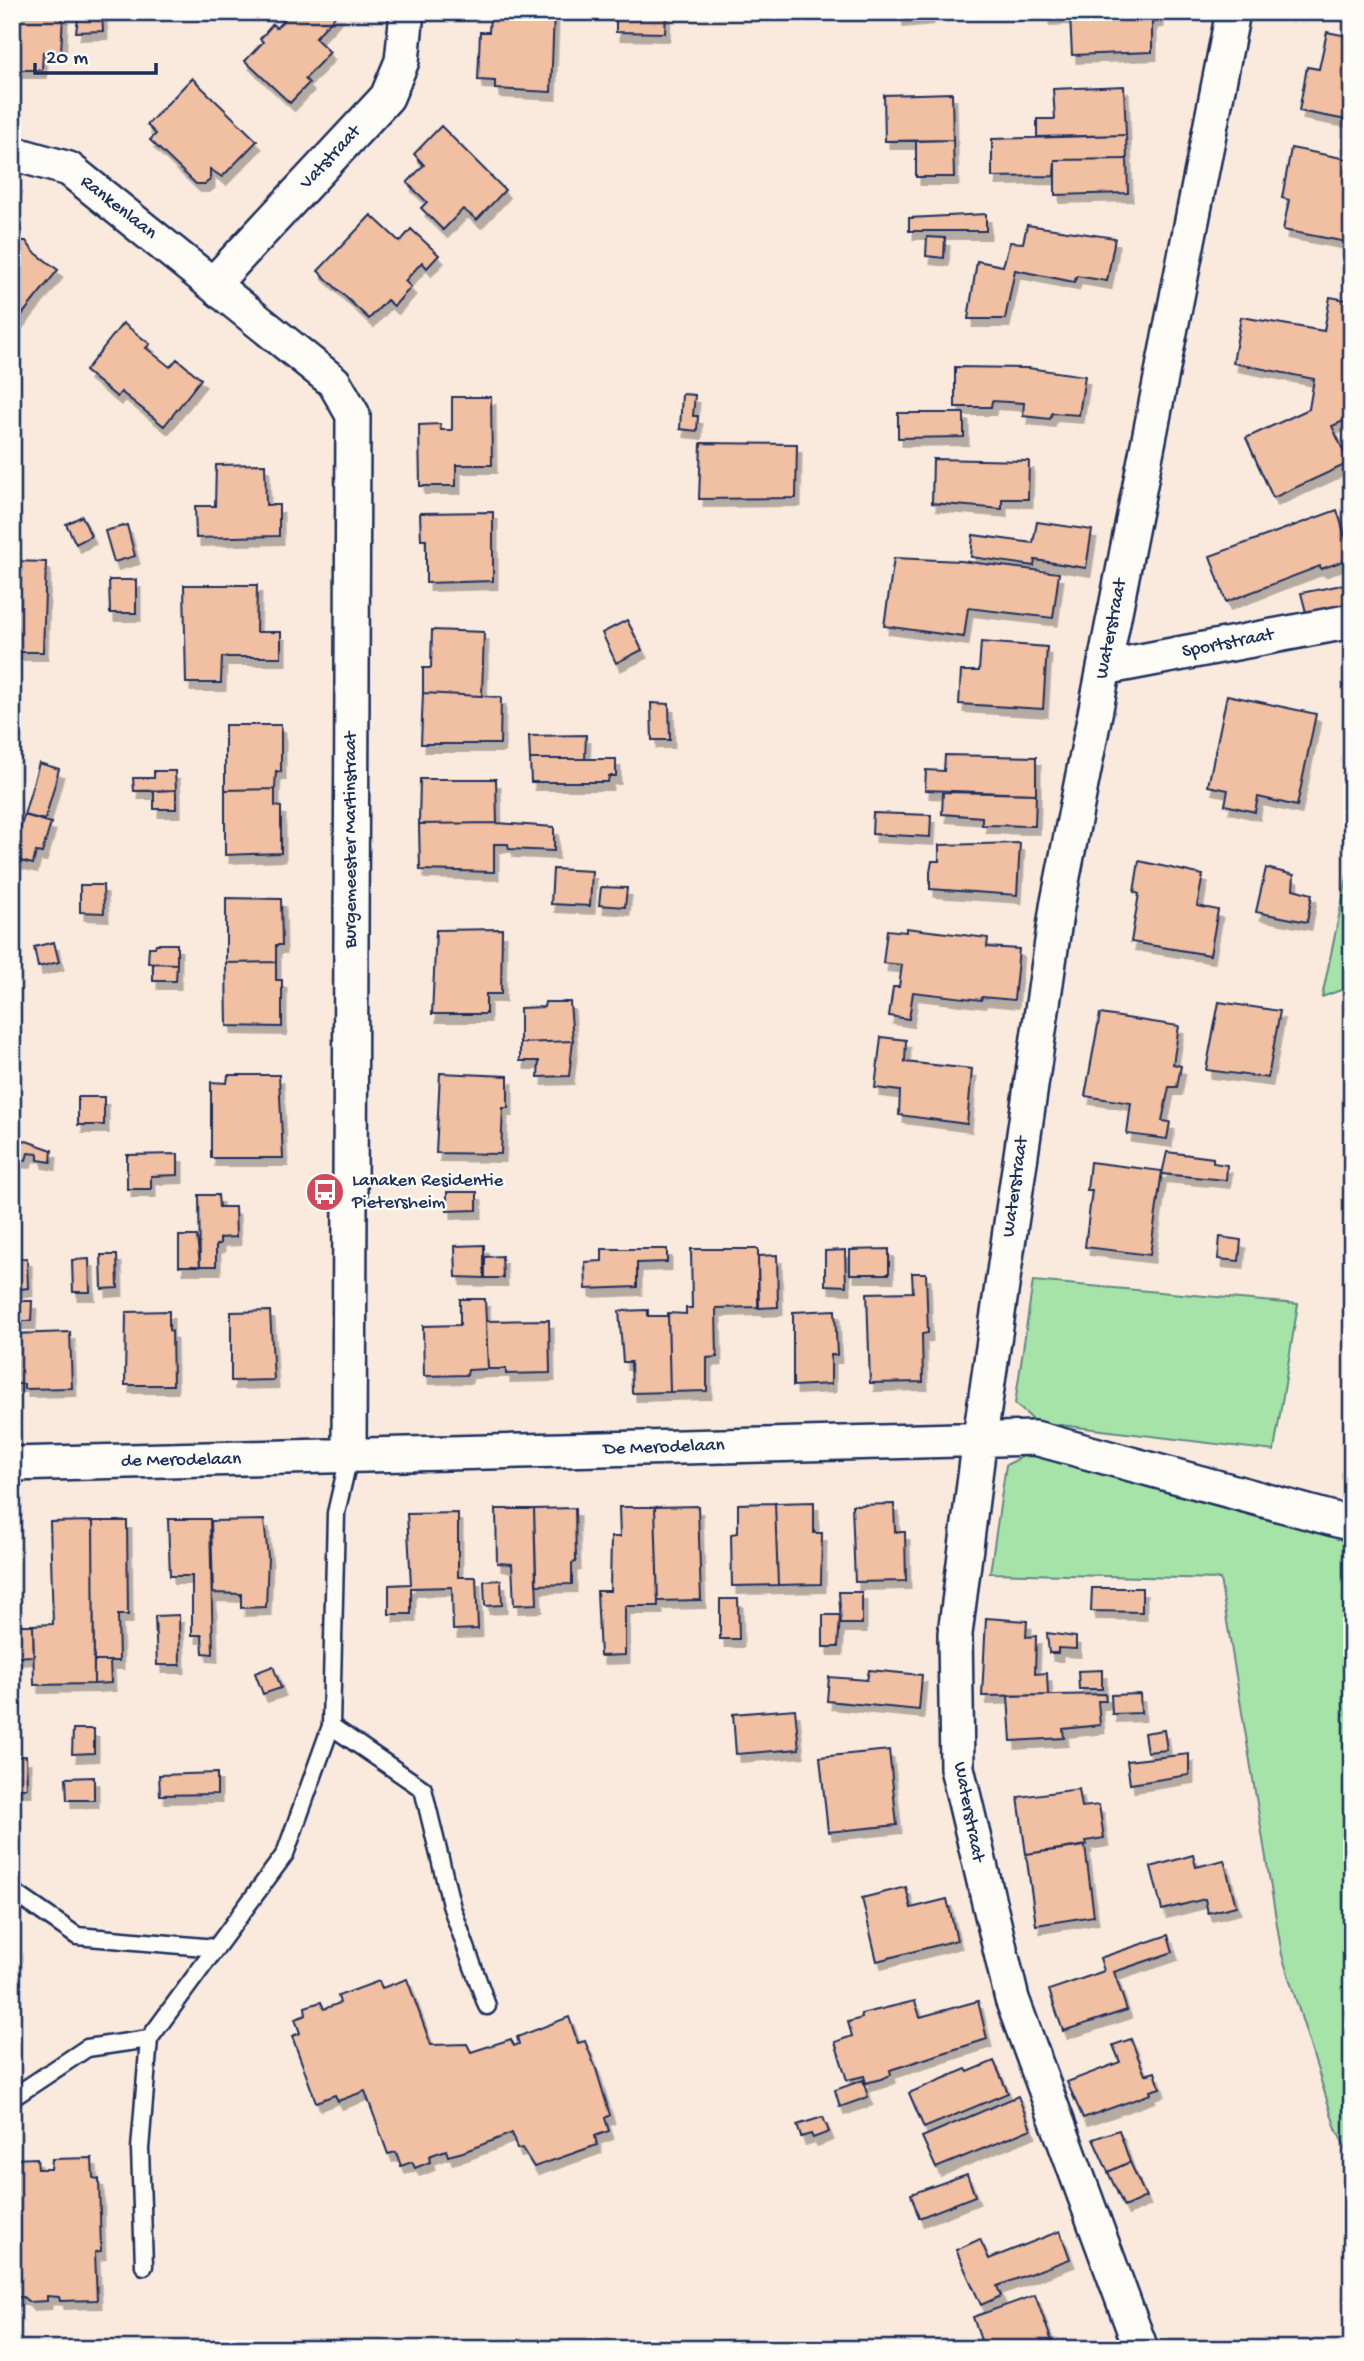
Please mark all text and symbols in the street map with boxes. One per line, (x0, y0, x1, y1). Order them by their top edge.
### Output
scale bar (35, 32, 156, 76)
text: 20 m (46, 47, 88, 72)
street label: Vatstraat (295, 120, 368, 196)
street label: Rankenlaan (75, 171, 161, 245)
street label: Waterstraat (1091, 575, 1133, 681)
street label: Sportstraat (1180, 623, 1278, 664)
street label: Burgemeester Martinstraat (340, 729, 363, 949)
street label: Waterstraat (998, 1133, 1035, 1239)
place label: Lanaken Residentie Pietersheim (351, 1170, 504, 1215)
bus stop icon: Lanaken Residentie Pietersheim (304, 1171, 346, 1213)
street label: De Merodelaan (601, 1434, 725, 1462)
street label: de Merodelaan (121, 1448, 241, 1474)
street label: Waterstraat (947, 1760, 989, 1866)

